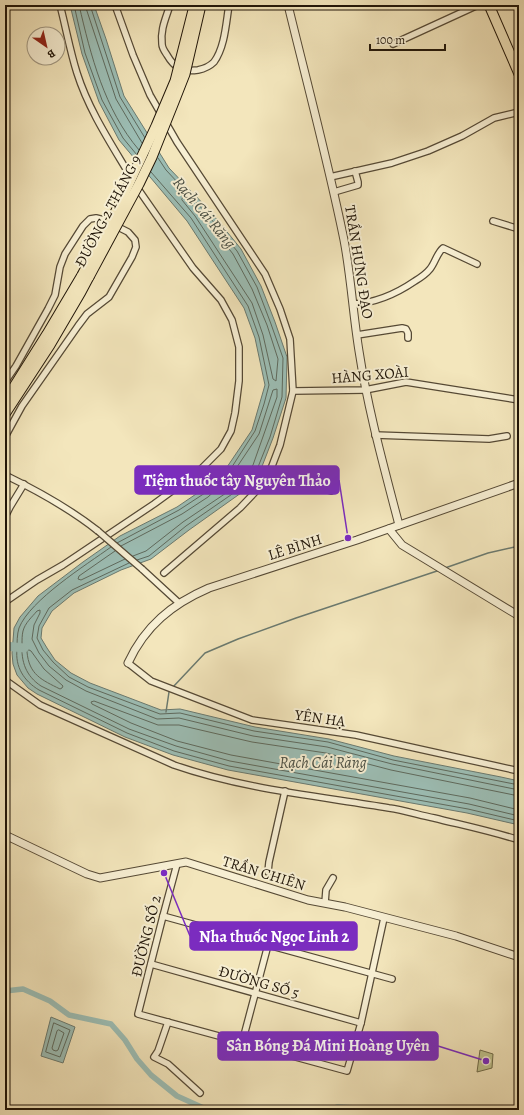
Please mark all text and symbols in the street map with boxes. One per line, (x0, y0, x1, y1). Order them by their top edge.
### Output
north arrow (26, 26, 66, 66)
scale bar (370, 26, 445, 52)
text: 100 m (376, 32, 405, 48)
text: B (44, 46, 58, 62)
street label: ĐƯỜNG 2 THÁNG 9 (70, 151, 146, 271)
water label: Rạch Cái Răng (168, 172, 241, 253)
street label: TRẦN HƯNG ĐẠO (340, 204, 378, 320)
street label: HÀNG XOÀI (330, 362, 410, 388)
callout: Tiệm thuốc tây Nguyên Thảo (135, 466, 339, 494)
text: Tiệm thuốc tây Nguyên Thảo (143, 470, 331, 492)
street label: LÊ BÌNH (265, 529, 325, 565)
street label: YÊN HẠ (293, 704, 347, 731)
water label: Rạch Cái Răng (279, 752, 367, 774)
street label: TRẦN CHIÊN (220, 851, 308, 895)
street label: ĐƯỜNG SỐ 2 (126, 893, 166, 979)
callout: Nha thuốc Ngọc Linh 2 (190, 922, 357, 950)
text: Nha thuốc Ngọc Linh 2 (199, 926, 349, 948)
street label: ĐƯỜNG SỐ 5 (216, 961, 302, 1003)
callout: Sân Bóng Đá Mini Hoàng Uyên (218, 1032, 438, 1060)
text: Sân Bóng Đá Mini Hoàng Uyên (226, 1035, 430, 1057)

